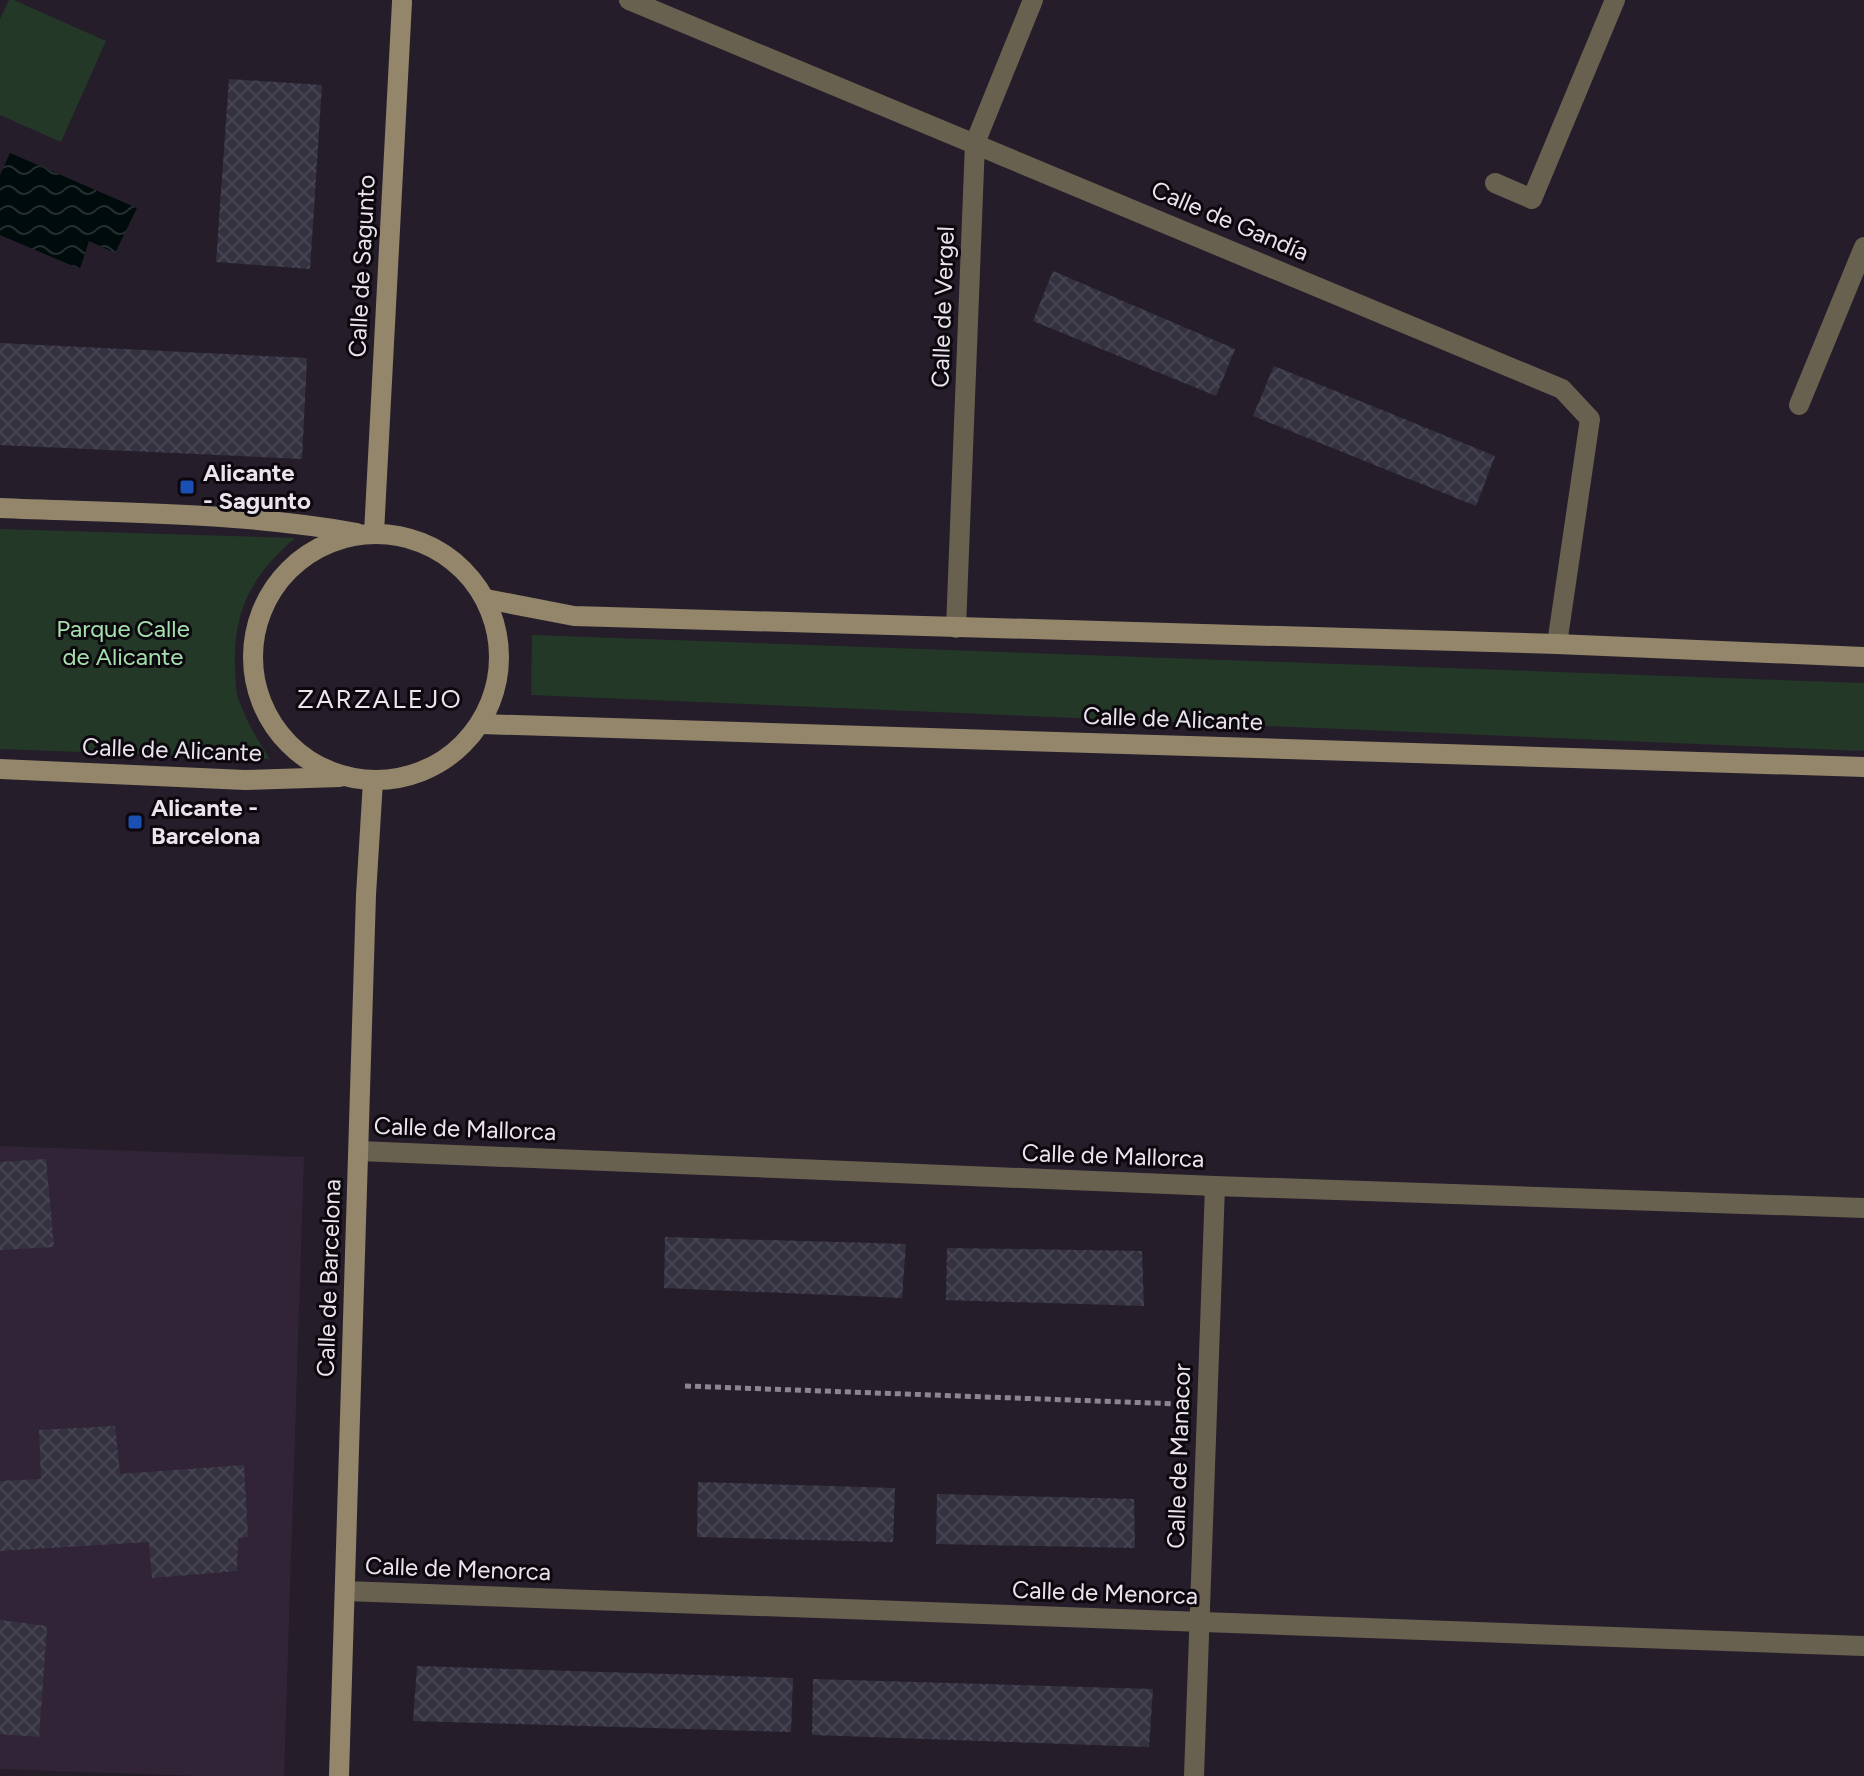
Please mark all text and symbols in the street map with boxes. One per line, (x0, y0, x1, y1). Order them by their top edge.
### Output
street label: Calle de Sagunto (342, 174, 381, 358)
street label: Calle de Gandía (1147, 174, 1313, 267)
street label: Calle de Vergel (925, 226, 960, 388)
place label: Alicante - Sagunto (203, 458, 311, 515)
marker: Alicante - Sagunto (178, 478, 196, 496)
park label: Parque Calle de Alicante (56, 614, 190, 671)
district label: ZARZALEJO (297, 683, 463, 715)
street label: Calle de Alicante (1083, 701, 1263, 736)
street label: Calle de Alicante (82, 732, 262, 767)
place label: Alicante - Barcelona (151, 793, 260, 850)
marker: Alicante - Barcelona (126, 813, 144, 831)
street label: Calle de Mallorca (373, 1111, 557, 1146)
street label: Calle de Mallorca (1021, 1138, 1205, 1173)
street label: Calle de Barcelona (311, 1178, 346, 1378)
street label: Calle de Manacor (1161, 1363, 1196, 1549)
street label: Calle de Menorca (364, 1551, 552, 1586)
street label: Calle de Menorca (1011, 1575, 1199, 1610)

